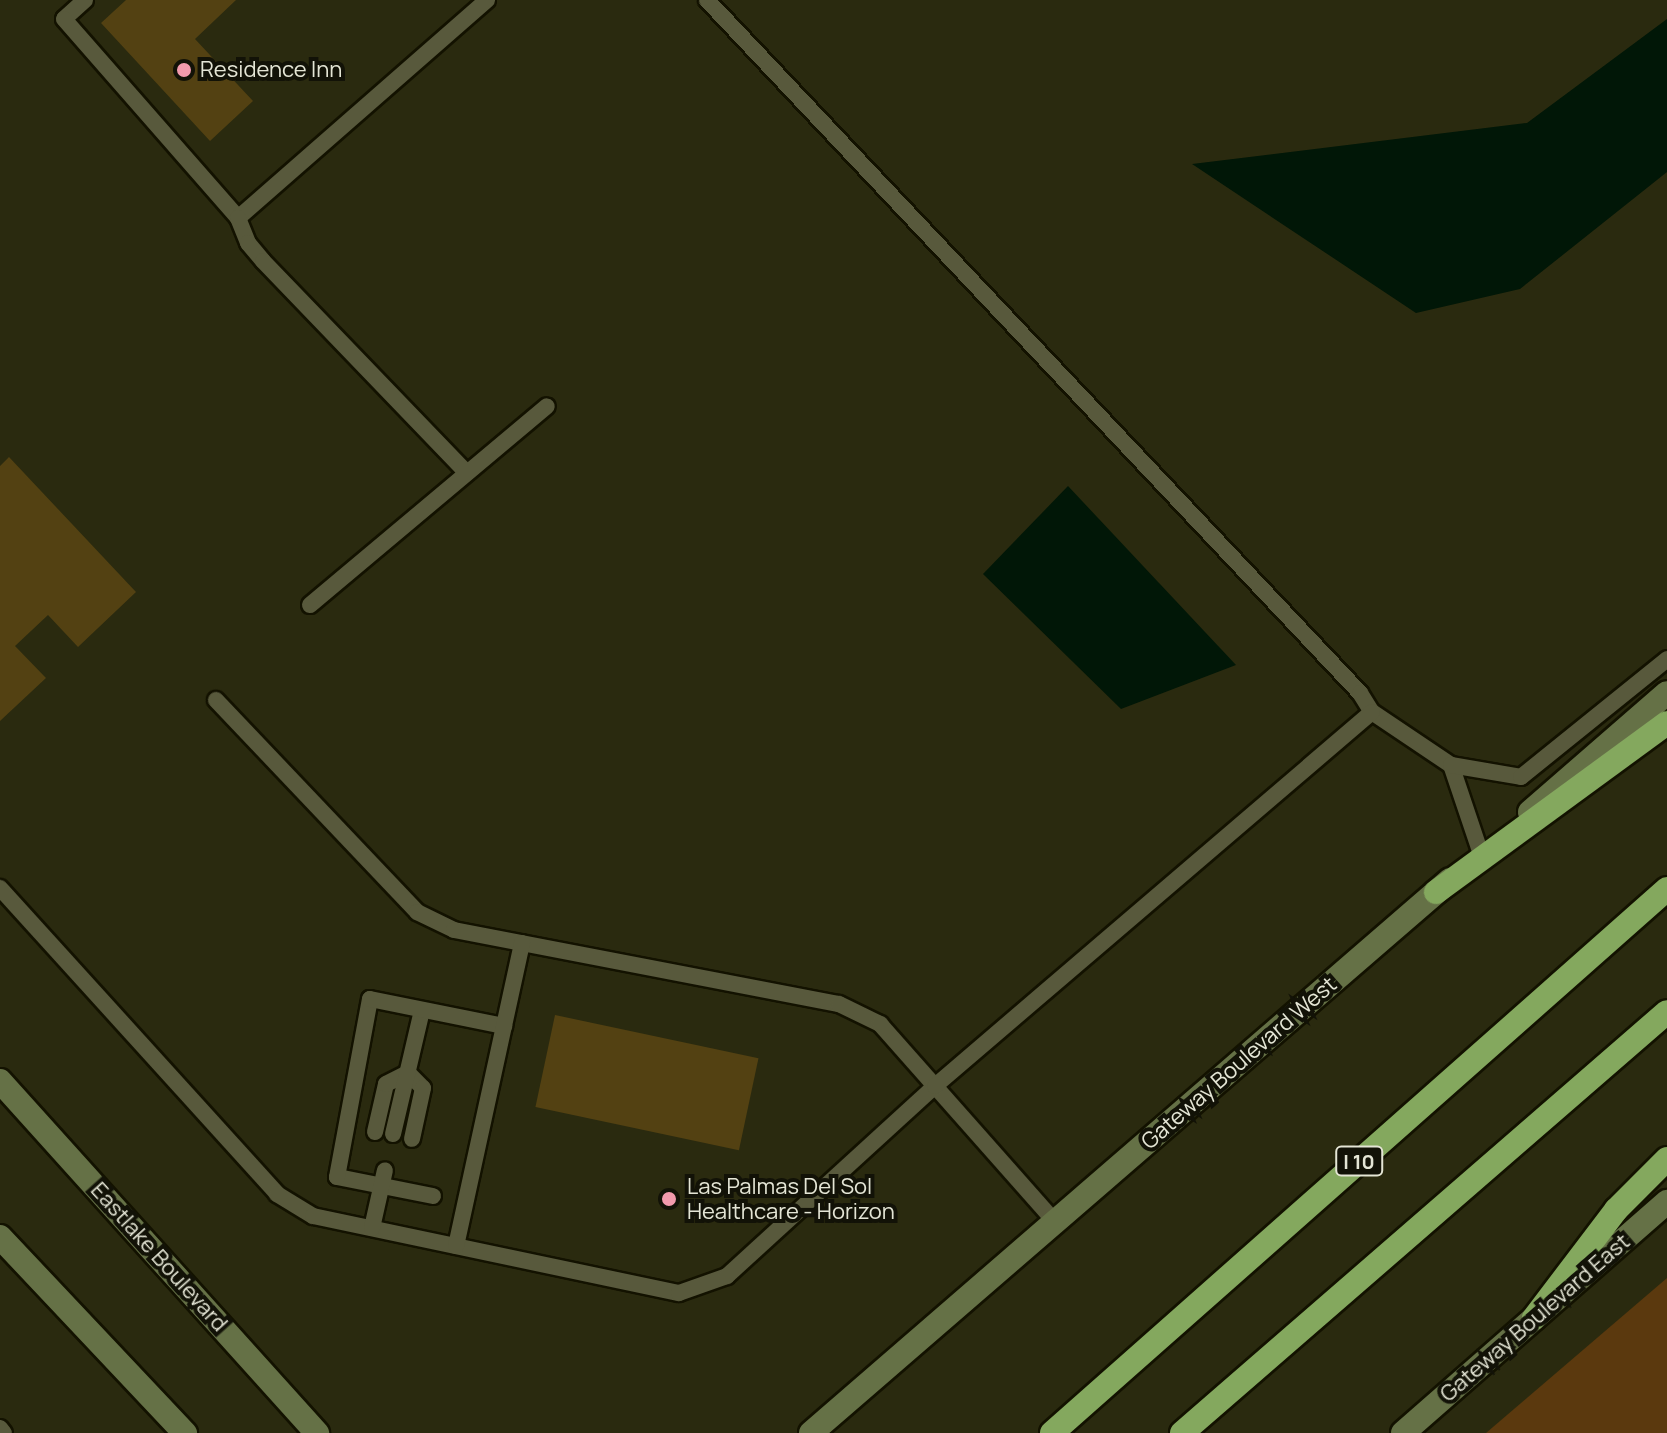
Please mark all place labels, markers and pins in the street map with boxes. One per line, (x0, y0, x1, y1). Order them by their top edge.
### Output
place label: Residence Inn (200, 57, 342, 83)
marker: Residence Inn (175, 61, 193, 79)
place label: Las Palmas Del Sol Healthcare - Horizon (687, 1173, 895, 1224)
marker: Las Palmas Del Sol Healthcare - Horizon (658, 1188, 680, 1210)

